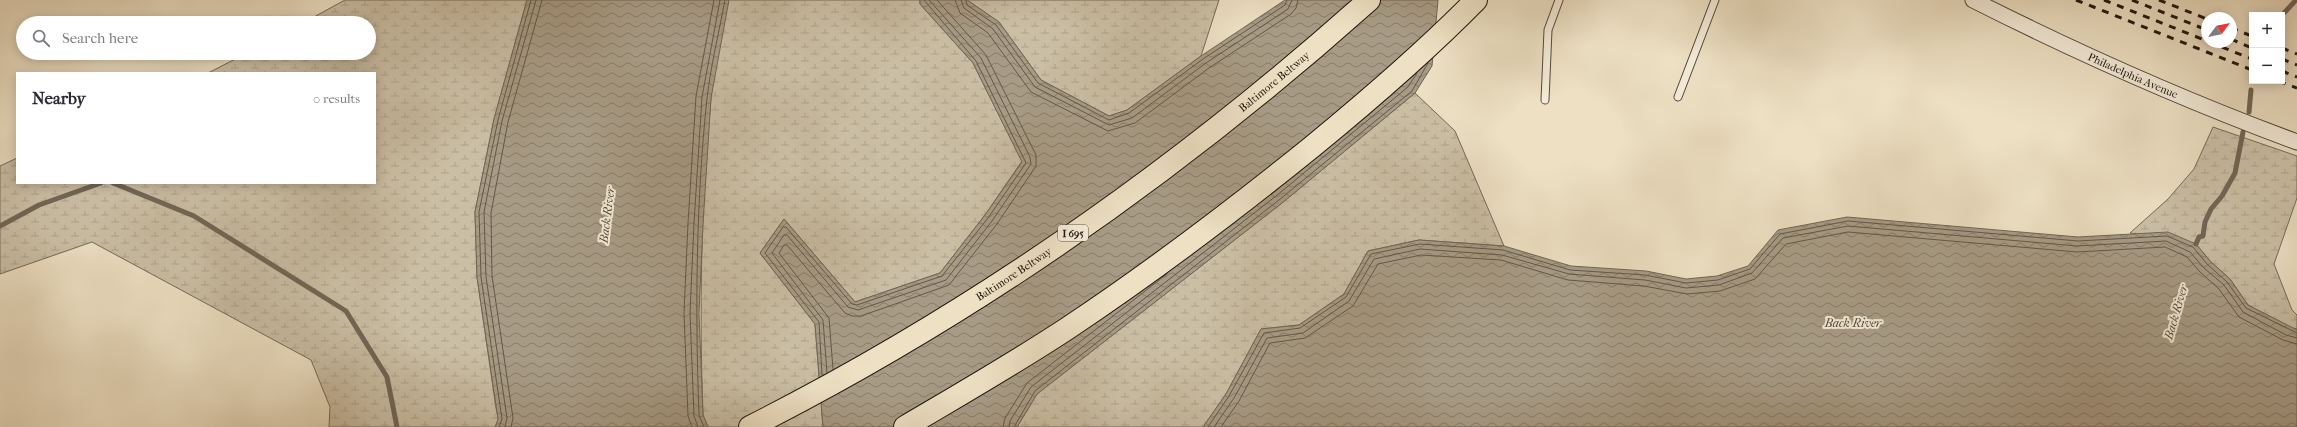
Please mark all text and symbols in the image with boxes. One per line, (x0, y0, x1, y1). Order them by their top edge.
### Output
north arrow (2201, 12, 2237, 48)
map controls (2249, 12, 2285, 84)
button: + (2249, 12, 2285, 48)
search box (16, 16, 376, 60)
icon: search (30, 27, 52, 49)
text: Search here (62, 29, 138, 47)
street label: Baltimore Beltway (1236, 48, 1313, 115)
button: − (2249, 48, 2285, 84)
street label: Philadelphia Avenue (2086, 50, 2180, 101)
text: Nearby (32, 88, 86, 108)
text: 0 results (313, 91, 360, 106)
water label: Back River (596, 185, 618, 245)
road number: I 695 (1058, 225, 1088, 241)
street label: Baltimore Beltway (974, 244, 1055, 304)
water label: Back River (2161, 281, 2191, 342)
water label: Back River (1824, 316, 1883, 330)

